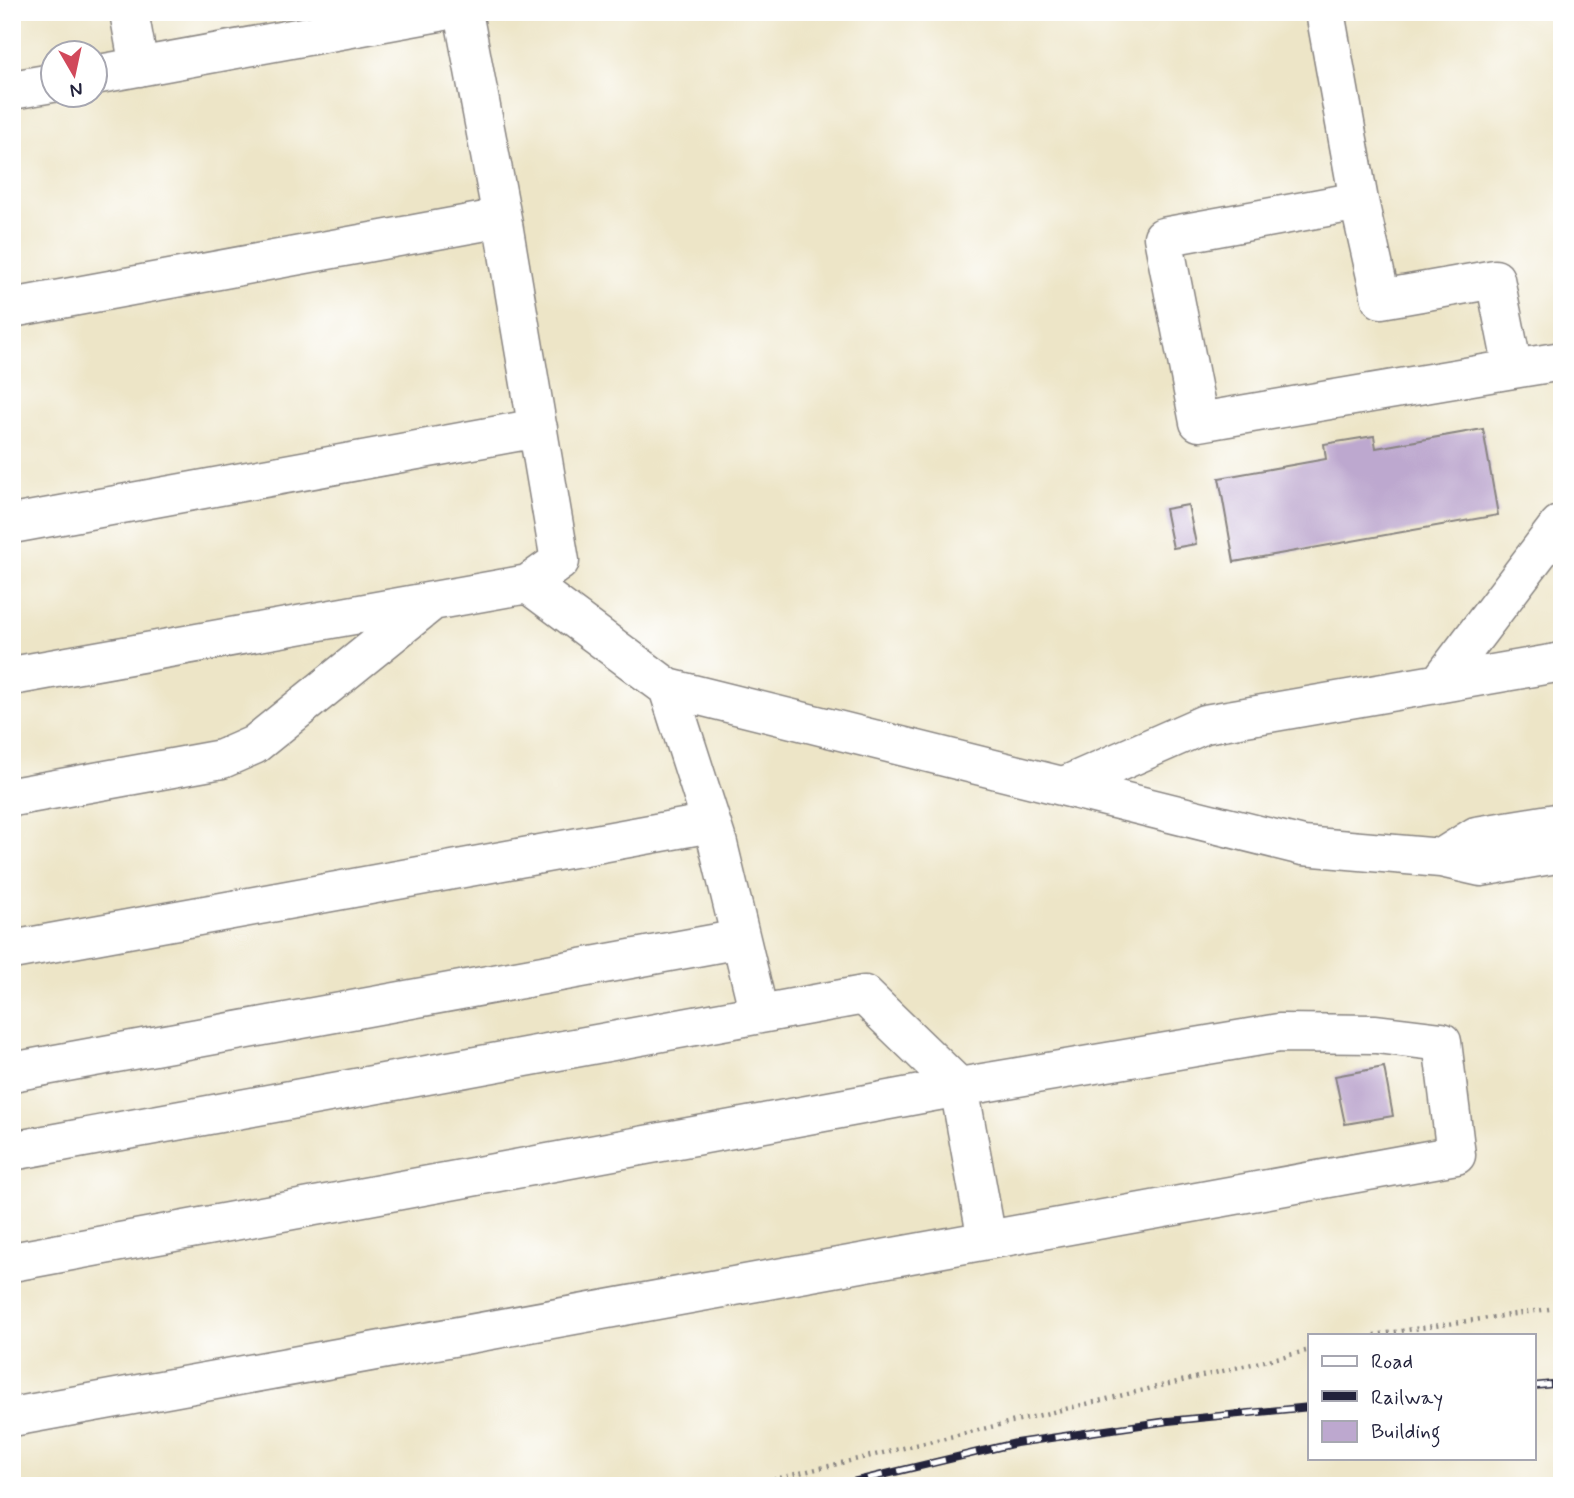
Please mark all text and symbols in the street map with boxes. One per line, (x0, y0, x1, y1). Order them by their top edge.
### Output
north arrow (38, 38, 108, 108)
text: N (68, 76, 85, 103)
legend (1308, 1334, 1536, 1460)
text: Road (1371, 1348, 1413, 1376)
text: Railway (1371, 1384, 1443, 1412)
text: Building (1371, 1418, 1441, 1448)

